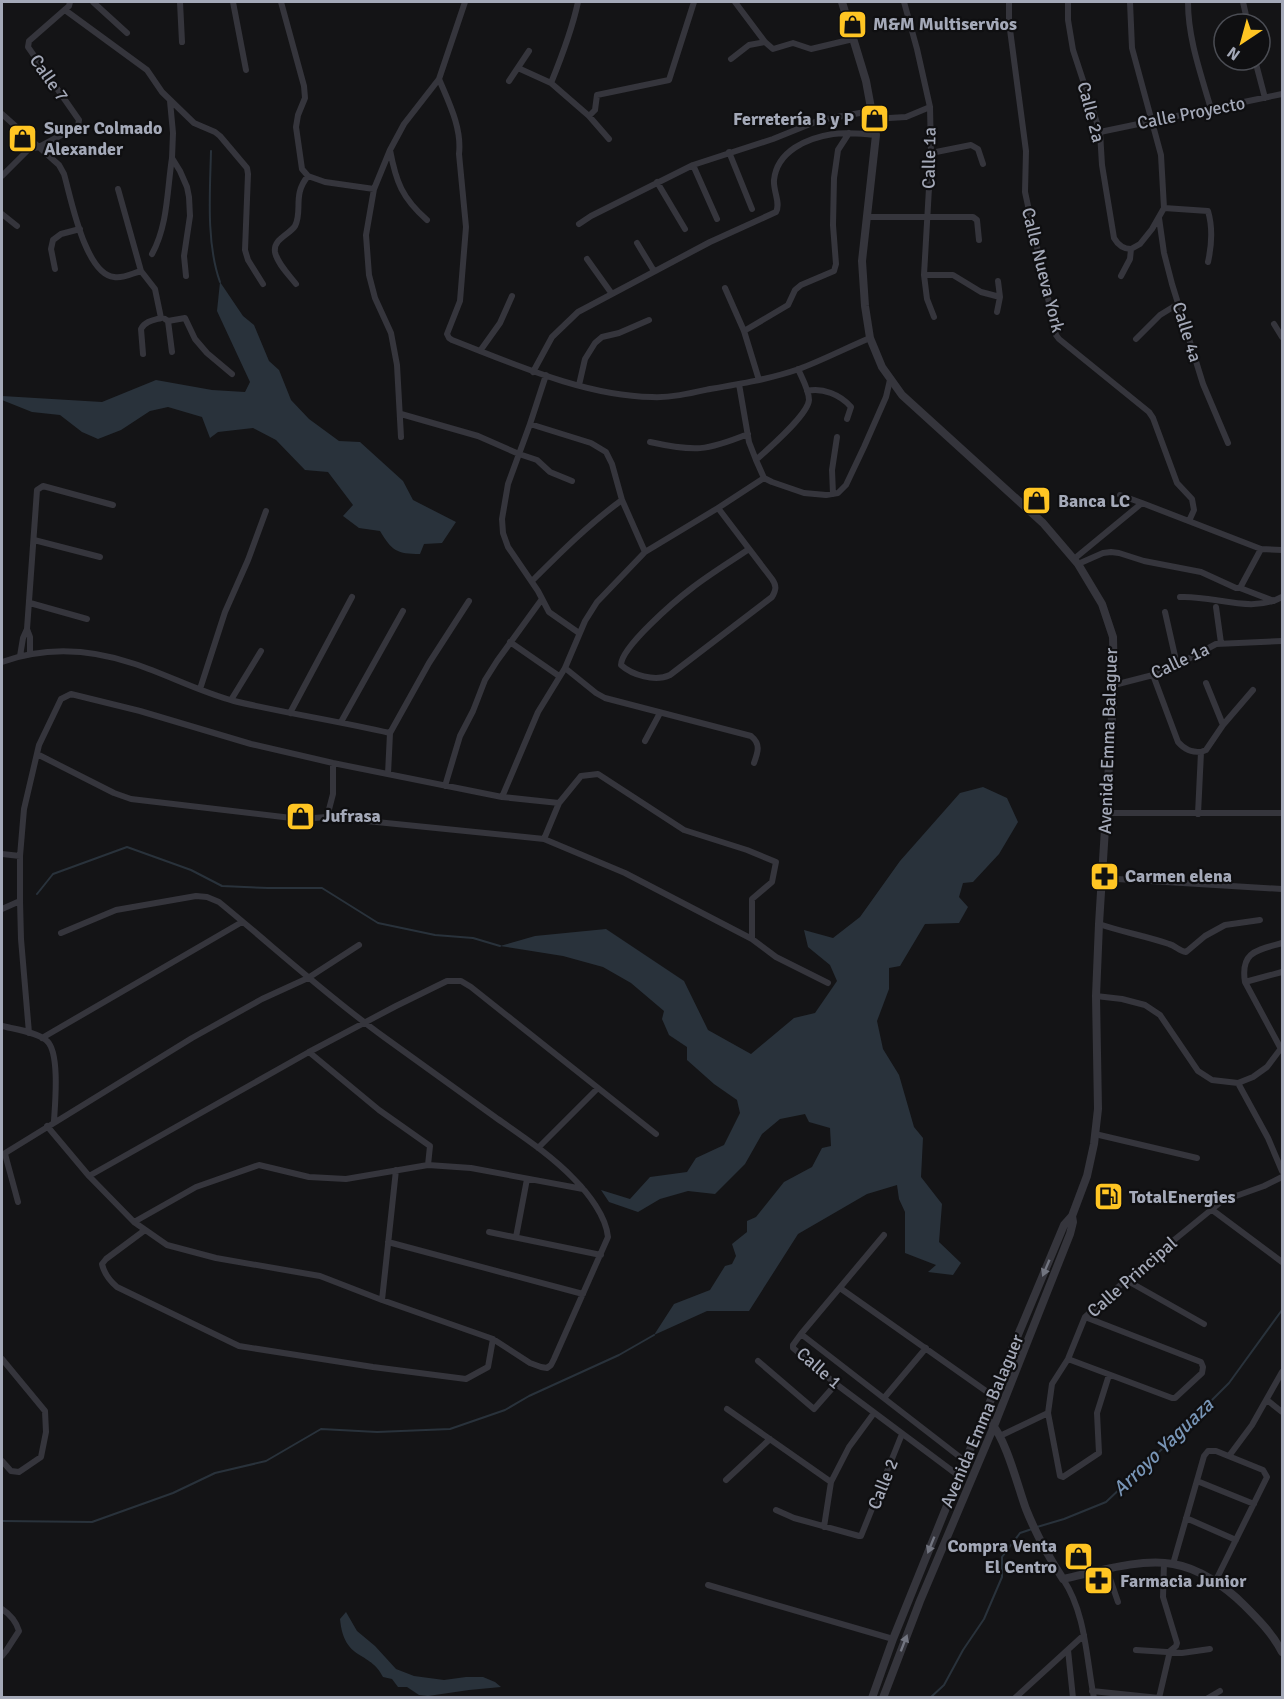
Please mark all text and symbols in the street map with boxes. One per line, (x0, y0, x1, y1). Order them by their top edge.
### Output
shop icon: M&M Multiservios (836, 8, 868, 40)
north arrow (1212, 12, 1272, 72)
place label: M&M Multiservios (873, 13, 1017, 35)
text: N (1223, 42, 1244, 65)
street label: Calle 7 (25, 50, 73, 106)
street label: Calle 2a (1072, 79, 1110, 145)
street label: Calle Proyecto (1135, 92, 1247, 134)
shop icon: Ferretería B y P (859, 103, 891, 135)
place label: Ferretería B y P (733, 108, 854, 130)
place label: Super Colmado Alexander (44, 117, 162, 160)
shop icon: Super Colmado Alexander (7, 122, 39, 154)
street label: Calle 1a (917, 127, 941, 189)
street label: Calle Nueva York (1017, 205, 1069, 335)
street label: Calle 4a (1167, 299, 1207, 365)
shop icon: Banca LC (1021, 485, 1053, 517)
place label: Banca LC (1058, 490, 1130, 512)
street label: Calle 1a (1147, 638, 1213, 684)
street label: Avenida Emma Balaguer (1094, 647, 1122, 834)
shop icon: Jufrasa (285, 800, 317, 832)
place label: Jufrasa (322, 805, 381, 827)
pharmacy icon: Carmen elena (1088, 860, 1120, 892)
place label: Carmen elena (1125, 865, 1232, 887)
fuel station icon: TotalEnergies (1092, 1181, 1124, 1213)
place label: TotalEnergies (1129, 1186, 1236, 1208)
street label: Calle Principal (1082, 1232, 1182, 1322)
one-way arrow (1041, 1259, 1051, 1277)
street label: Avenida Emma Balaguer (935, 1331, 1029, 1511)
street label: Calle 1 (792, 1342, 846, 1394)
water label: Arroyo Yaguaza (1107, 1392, 1219, 1501)
street label: Calle 2 (863, 1455, 903, 1513)
place label: Compra Venta El Centro (948, 1535, 1057, 1578)
one-way arrow (926, 1536, 936, 1554)
shop icon: Compra Venta El Centro (1062, 1540, 1094, 1572)
pharmacy icon: Farmacia Junior (1083, 1565, 1115, 1597)
place label: Farmacia Junior (1120, 1570, 1247, 1592)
one-way arrow (899, 1634, 909, 1652)

